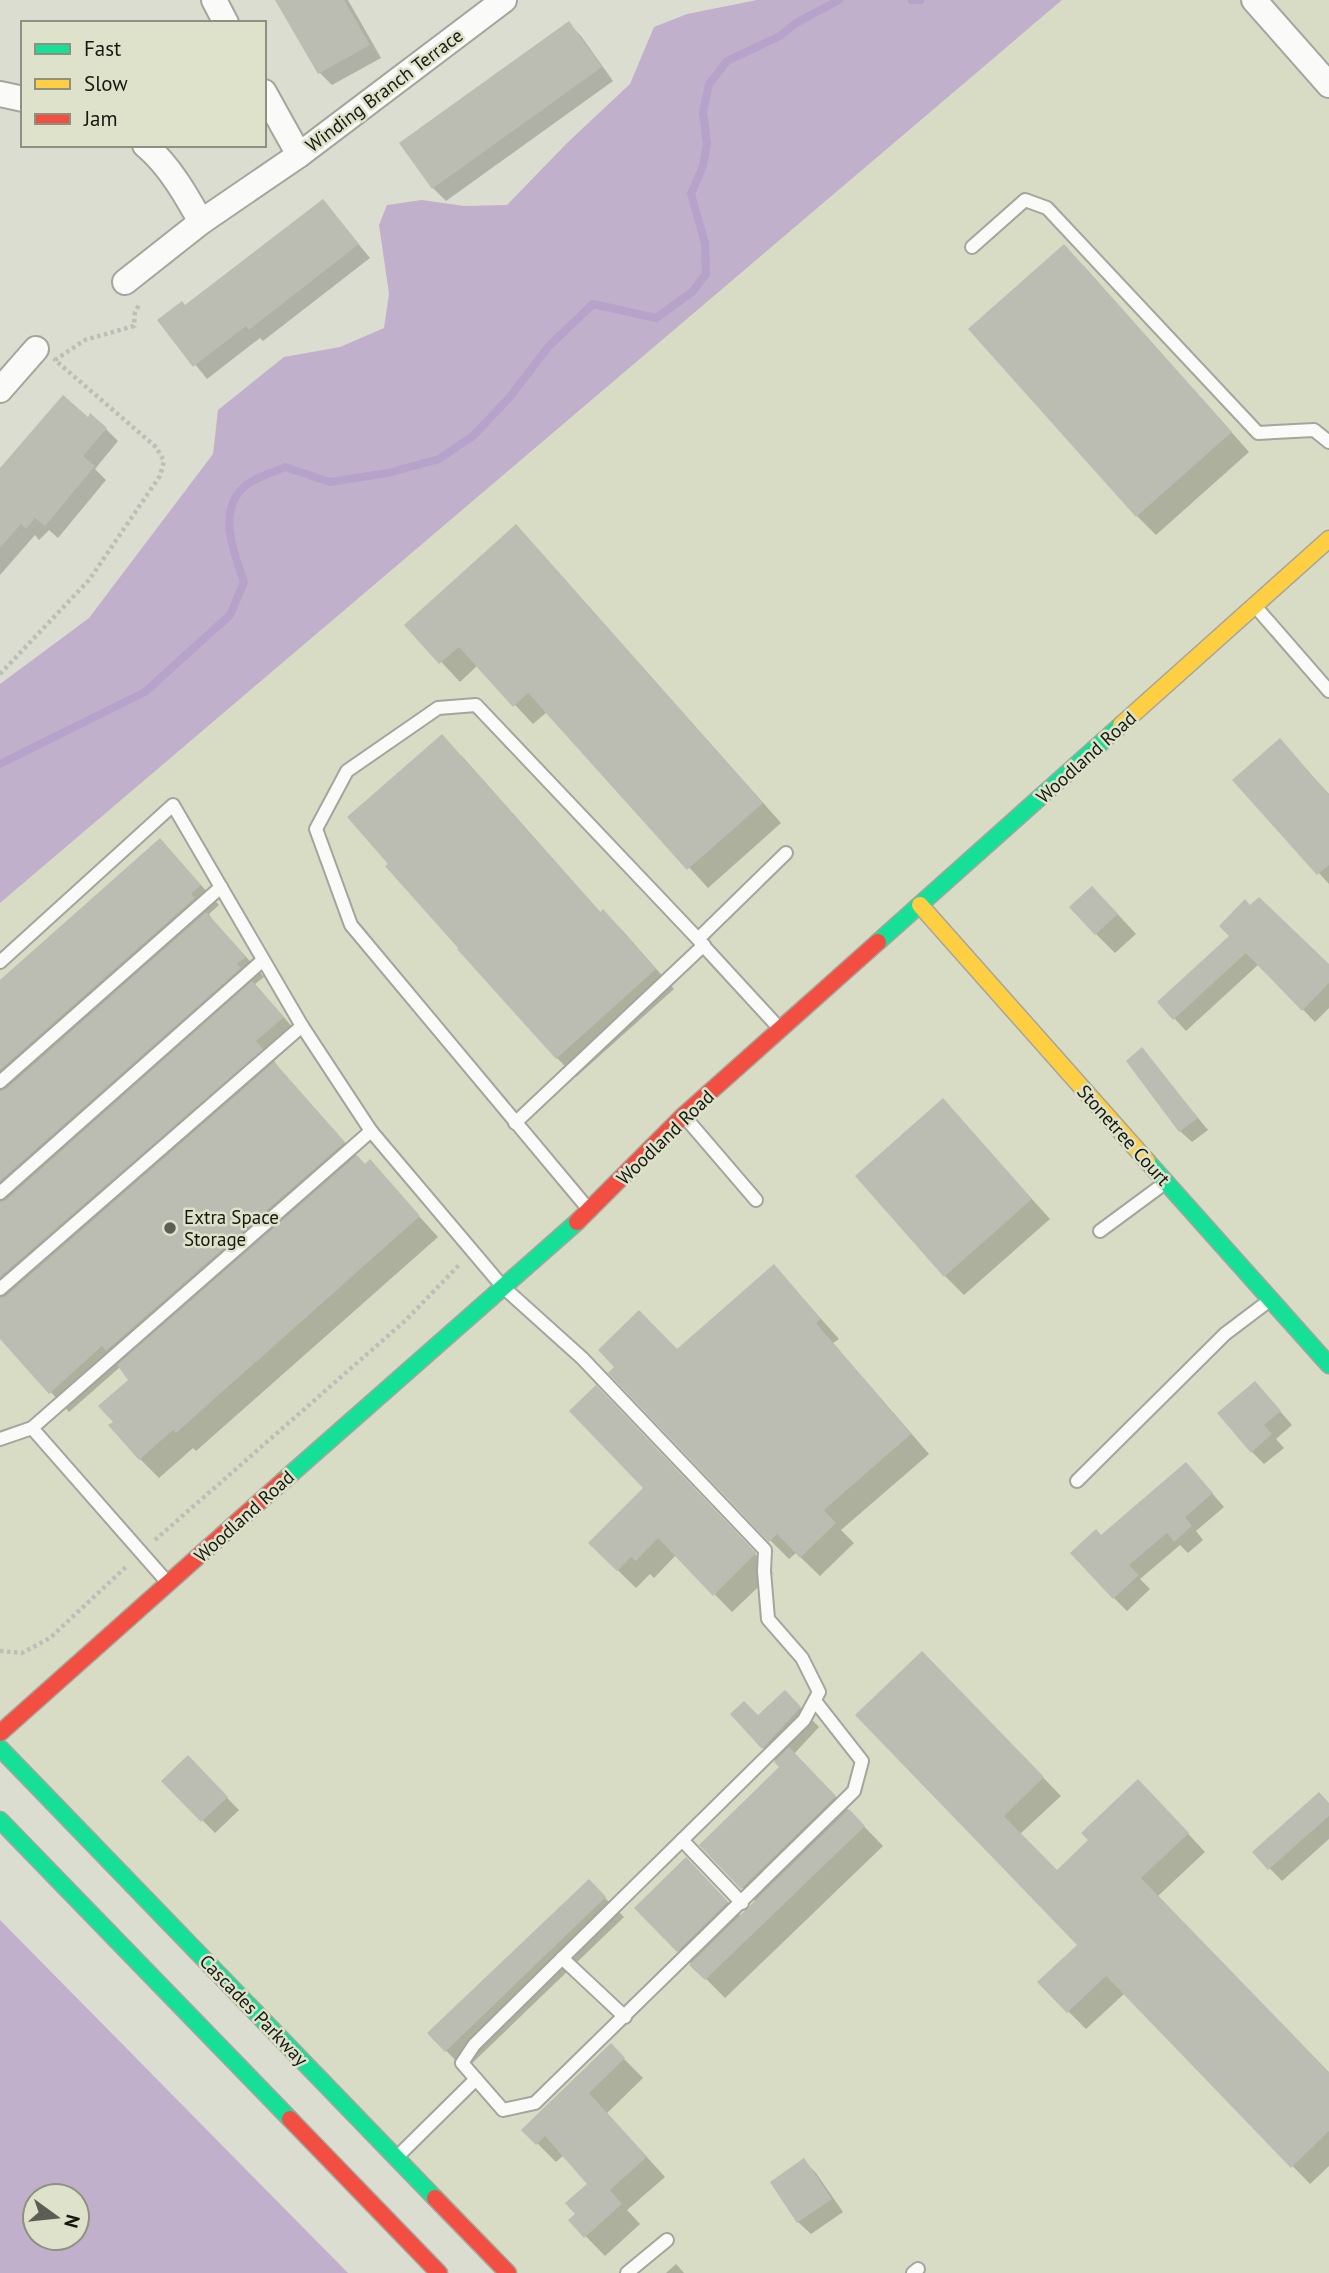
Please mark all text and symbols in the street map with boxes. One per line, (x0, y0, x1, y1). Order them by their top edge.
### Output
legend (21, 21, 266, 147)
street label: Winding Branch Terrace (301, 23, 467, 157)
text: Fast (84, 35, 121, 62)
text: Slow (84, 70, 128, 97)
text: Jam (83, 105, 118, 132)
street label: Woodland Road (1031, 706, 1141, 808)
street label: Stonetree Court (1072, 1080, 1176, 1191)
street label: Woodland Road (611, 1084, 719, 1190)
place label: Extra Space Storage (184, 1205, 279, 1251)
marker: Extra Space Storage (162, 1220, 178, 1236)
street label: Woodland Road (189, 1465, 299, 1567)
street label: Cascades Parkway (195, 1949, 313, 2071)
north arrow (21, 2182, 91, 2252)
text: N (59, 2212, 86, 2231)

